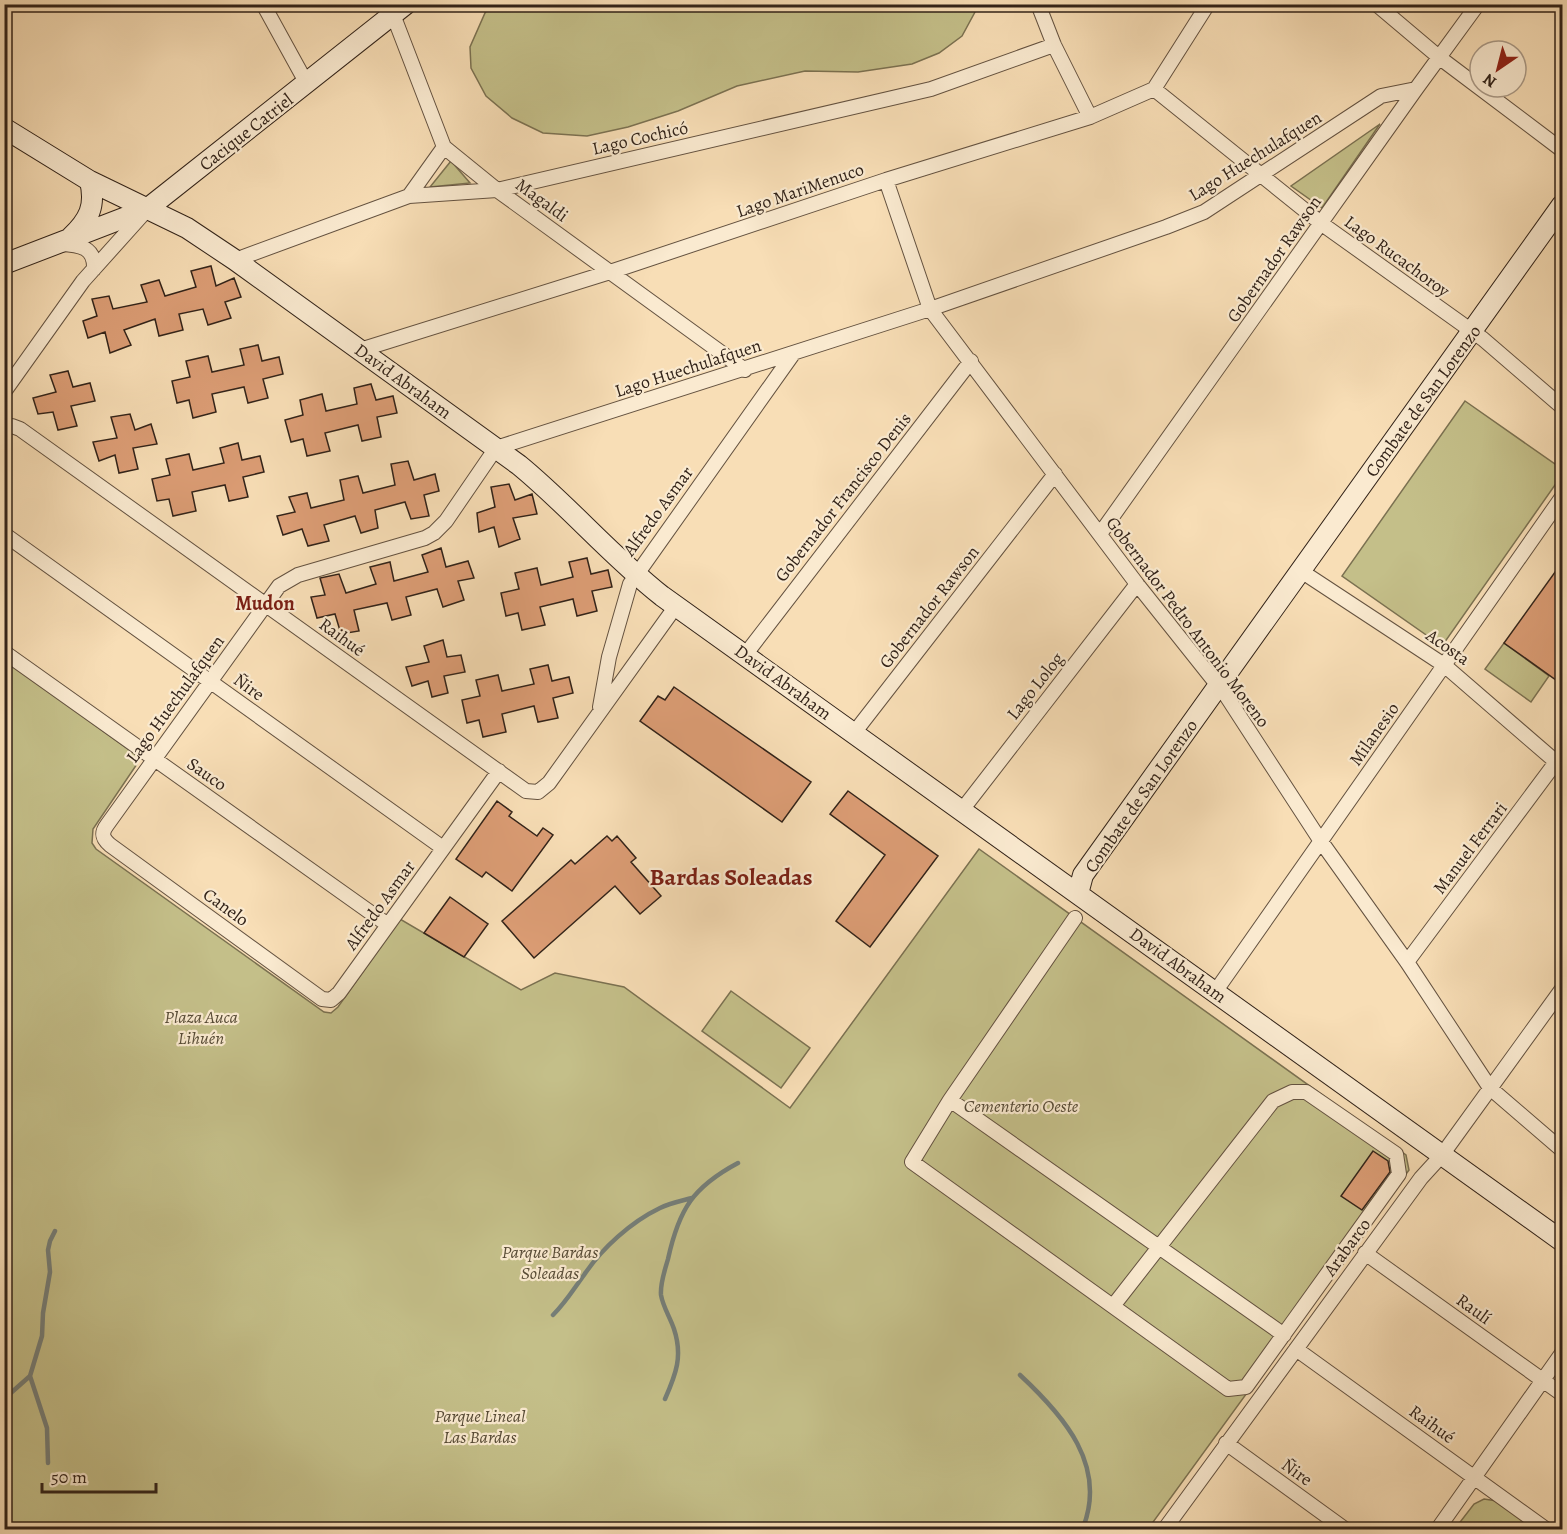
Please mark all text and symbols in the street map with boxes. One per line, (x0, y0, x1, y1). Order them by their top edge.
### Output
north arrow (1468, 39, 1528, 99)
text: N (1479, 68, 1501, 93)
street label: Cacique Catriel (194, 87, 298, 176)
street label: Lago Huechulafquen (1184, 105, 1326, 207)
street label: Lago Cochicó (590, 115, 690, 161)
street label: Lago MariMenuco (733, 157, 867, 223)
street label: Magaldi (511, 173, 573, 227)
street label: Gobernador Rawson (1221, 191, 1327, 327)
street label: Lago Rucachoroy (1339, 210, 1455, 303)
street label: Combate de San Lorenzo (1360, 320, 1486, 482)
street label: Lago Huechulafquen (612, 333, 764, 403)
street label: David Abraham (350, 338, 456, 424)
street label: Gobernador Francisco Denis (769, 407, 917, 587)
street label: Alfredo Asmar (617, 461, 699, 562)
street label: Gobernador Pedro Antonio Moreno (1101, 512, 1275, 732)
street label: Gobernador Rawson (874, 541, 985, 673)
district label: Mudon (235, 590, 295, 617)
street label: Raihué (314, 612, 370, 662)
street label: Acosta (1421, 623, 1475, 671)
street label: Lago Huechulafquen (120, 630, 230, 768)
street label: David Abraham (730, 639, 836, 725)
street label: Lago Lolog (1001, 647, 1069, 725)
street label: Ñire (229, 668, 269, 706)
street label: Milanesio (1343, 698, 1405, 770)
street label: Combate de San Lorenzo (1079, 714, 1203, 878)
street label: Sauco (182, 752, 232, 796)
street label: Manuel Ferrari (1427, 797, 1513, 899)
street label: Alfredo Asmar (339, 855, 421, 956)
district label: Bardas Soleadas (650, 861, 812, 893)
street label: Canelo (198, 882, 254, 932)
street label: David Abraham (1125, 922, 1231, 1008)
park label: Plaza Auca Lihuén (164, 1005, 238, 1050)
park label: Cementerio Oeste (964, 1094, 1079, 1118)
street label: Arabarco (1317, 1213, 1376, 1281)
park label: Parque Bardas Soleadas (502, 1240, 598, 1285)
street label: Raulí (1451, 1288, 1497, 1330)
street label: Raihué (1404, 1399, 1460, 1449)
park label: Parque Lineal Las Bardas (435, 1404, 526, 1449)
street label: Ñire (1277, 1453, 1317, 1491)
scale bar (42, 1456, 156, 1494)
text: 50 m (51, 1465, 87, 1489)

